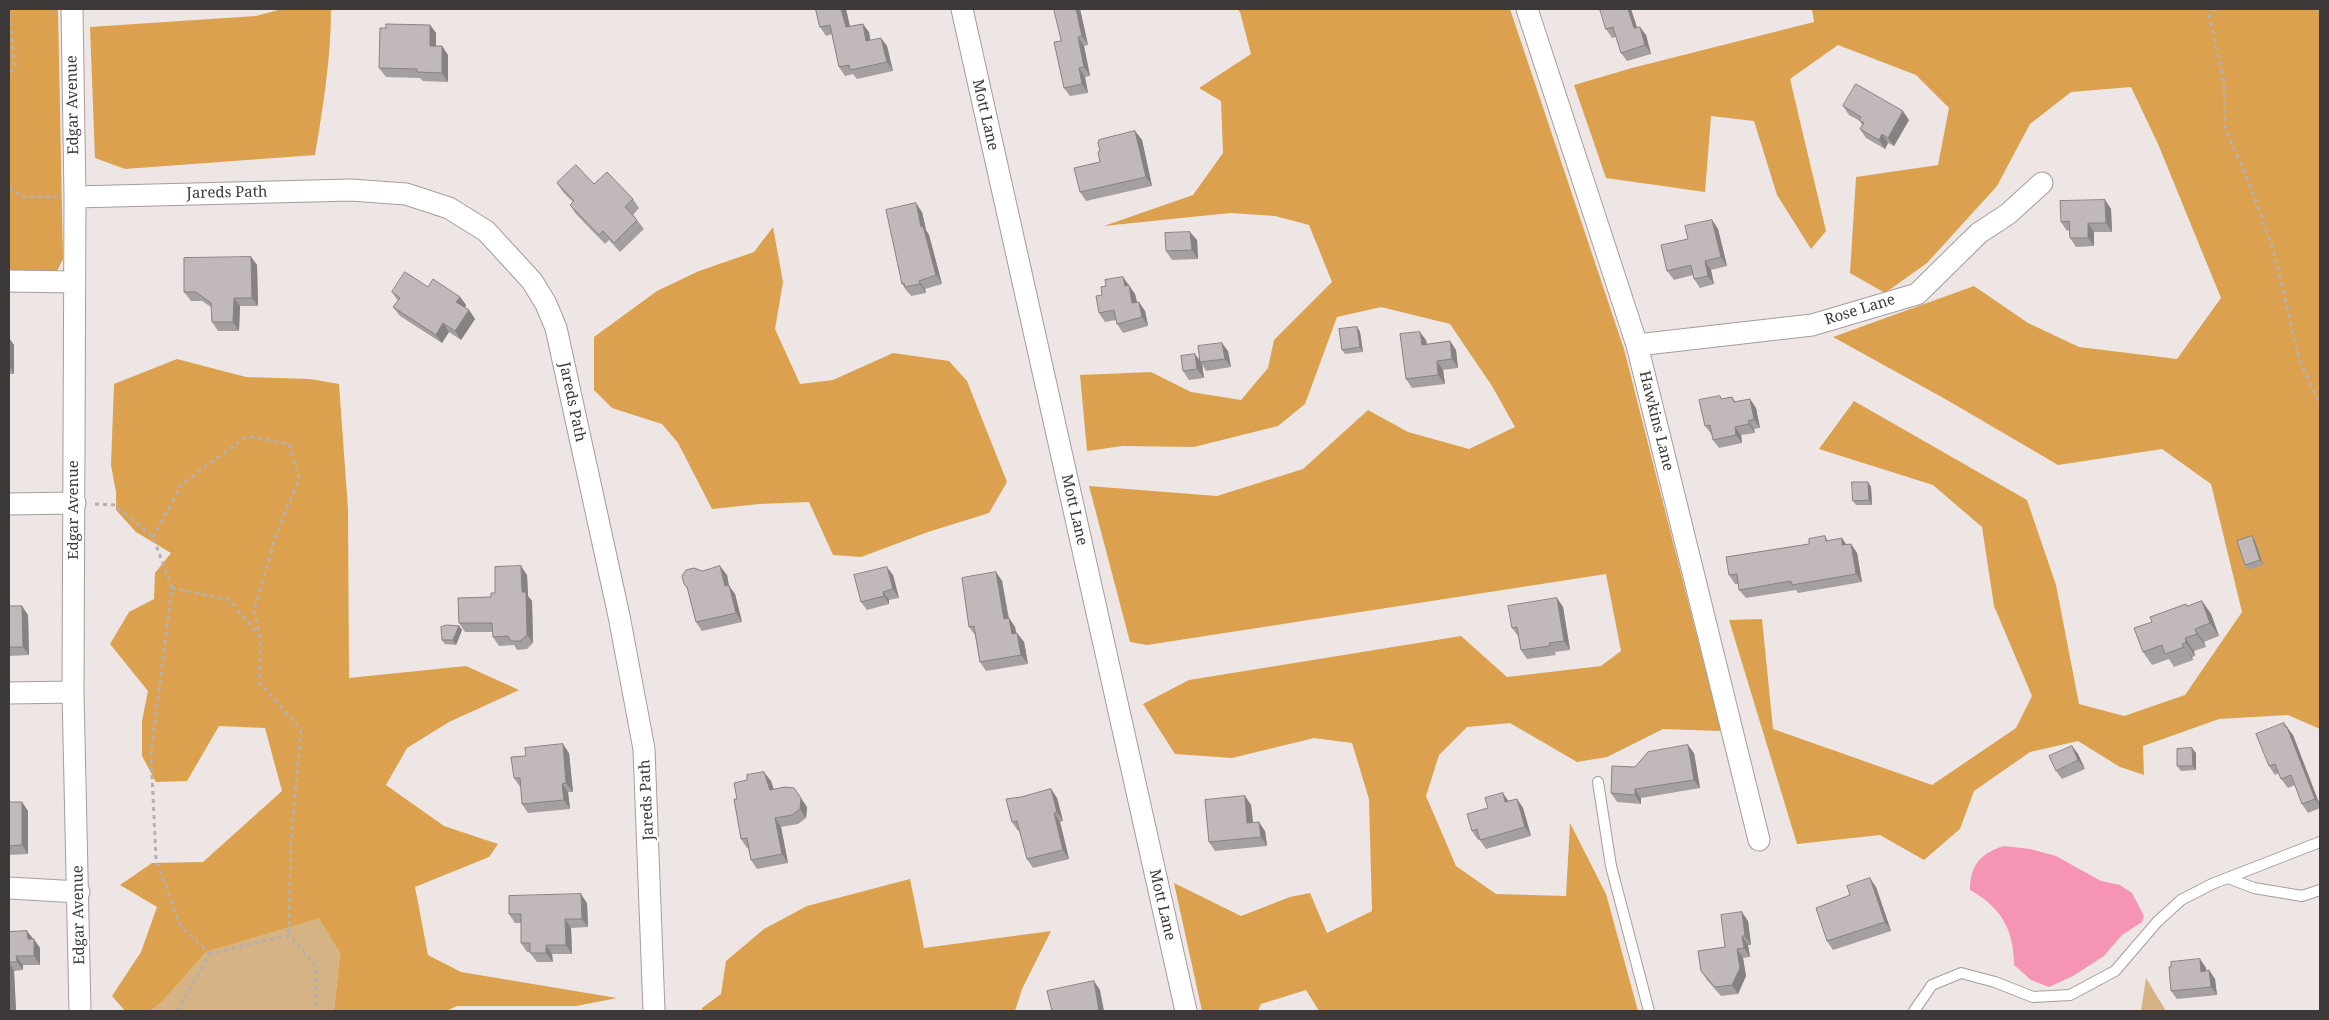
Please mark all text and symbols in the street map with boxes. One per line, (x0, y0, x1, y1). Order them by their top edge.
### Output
street label: Edgar Avenue (63, 55, 83, 155)
street label: Mott Lane (968, 78, 1002, 152)
street label: Jareds Path (186, 183, 268, 203)
street label: Rose Lane (1823, 291, 1897, 329)
street label: Jareds Path (555, 360, 589, 444)
street label: Hawkins Lane (1635, 369, 1677, 473)
street label: Edgar Avenue (65, 460, 83, 560)
street label: Mott Lane (1057, 473, 1091, 547)
street label: Jareds Path (636, 759, 658, 841)
street label: Edgar Avenue (69, 865, 89, 965)
street label: Mott Lane (1145, 868, 1179, 942)

